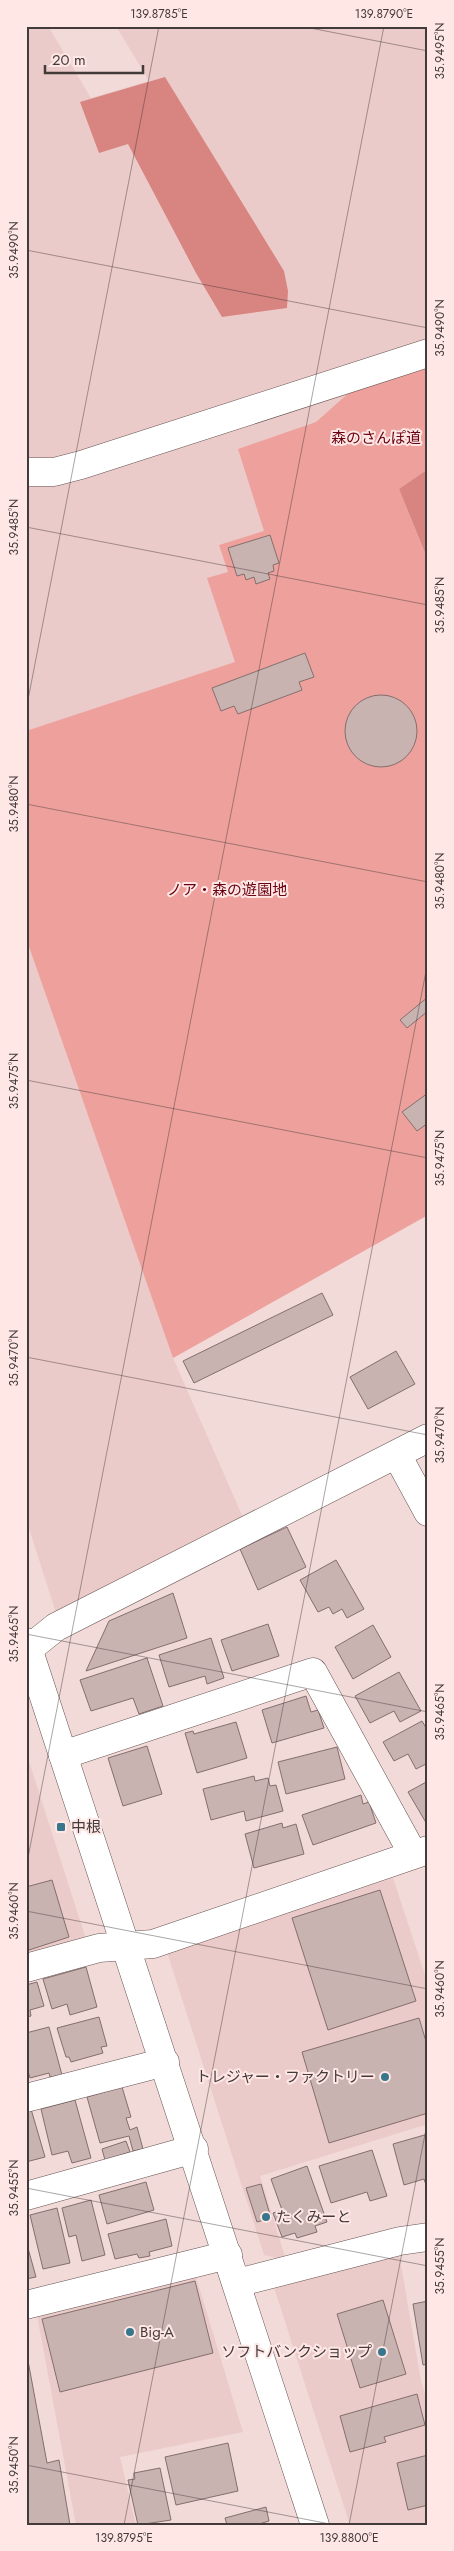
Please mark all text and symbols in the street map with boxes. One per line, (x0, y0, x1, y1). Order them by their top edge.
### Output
text: 139.8785°E (130, 5, 188, 23)
text: 139.8790°E (355, 5, 413, 23)
text: 35.9495°N (431, 22, 449, 80)
scale bar (45, 42, 142, 74)
text: 20 m (52, 49, 86, 71)
text: 35.9490°N (5, 221, 23, 279)
text: 35.9490°N (431, 299, 449, 357)
park label: 森のさんぽ道 (331, 427, 421, 449)
text: 35.9485°N (5, 499, 23, 555)
text: 35.9485°N (431, 577, 449, 633)
text: 35.9480°N (5, 775, 23, 833)
text: 35.9480°N (431, 852, 449, 910)
park label: ノア・森の遊園地 (167, 879, 287, 901)
text: 35.9475°N (5, 1053, 23, 1109)
text: 35.9475°N (431, 1130, 449, 1186)
text: 35.9470°N (5, 1330, 23, 1386)
text: 35.9470°N (431, 1407, 449, 1463)
text: 35.9465°N (5, 1605, 23, 1663)
text: 35.9465°N (431, 1683, 449, 1741)
place label: 中根 (71, 1816, 101, 1838)
marker: 中根 (55, 1821, 67, 1833)
text: 35.9460°N (5, 1882, 23, 1940)
text: 35.9460°N (431, 1960, 449, 2018)
place label: トレジャー・ファクトリー (196, 2066, 375, 2088)
marker: トレジャー・ファクトリー (379, 2071, 391, 2083)
text: 35.9455°N (5, 2159, 23, 2217)
place label: たくみーと (276, 2206, 352, 2228)
marker: たくみーと (260, 2211, 272, 2223)
text: 35.9455°N (431, 2237, 449, 2295)
place label: Big-A (140, 2321, 174, 2343)
marker: Big-A (124, 2326, 136, 2338)
place label: ソフトバンクショップ (221, 2341, 372, 2363)
marker: ソフトバンクショップ (376, 2346, 388, 2358)
text: 35.9450°N (5, 2436, 23, 2494)
text: 139.8795°E (95, 2529, 153, 2547)
text: 139.8800°E (319, 2529, 379, 2547)

